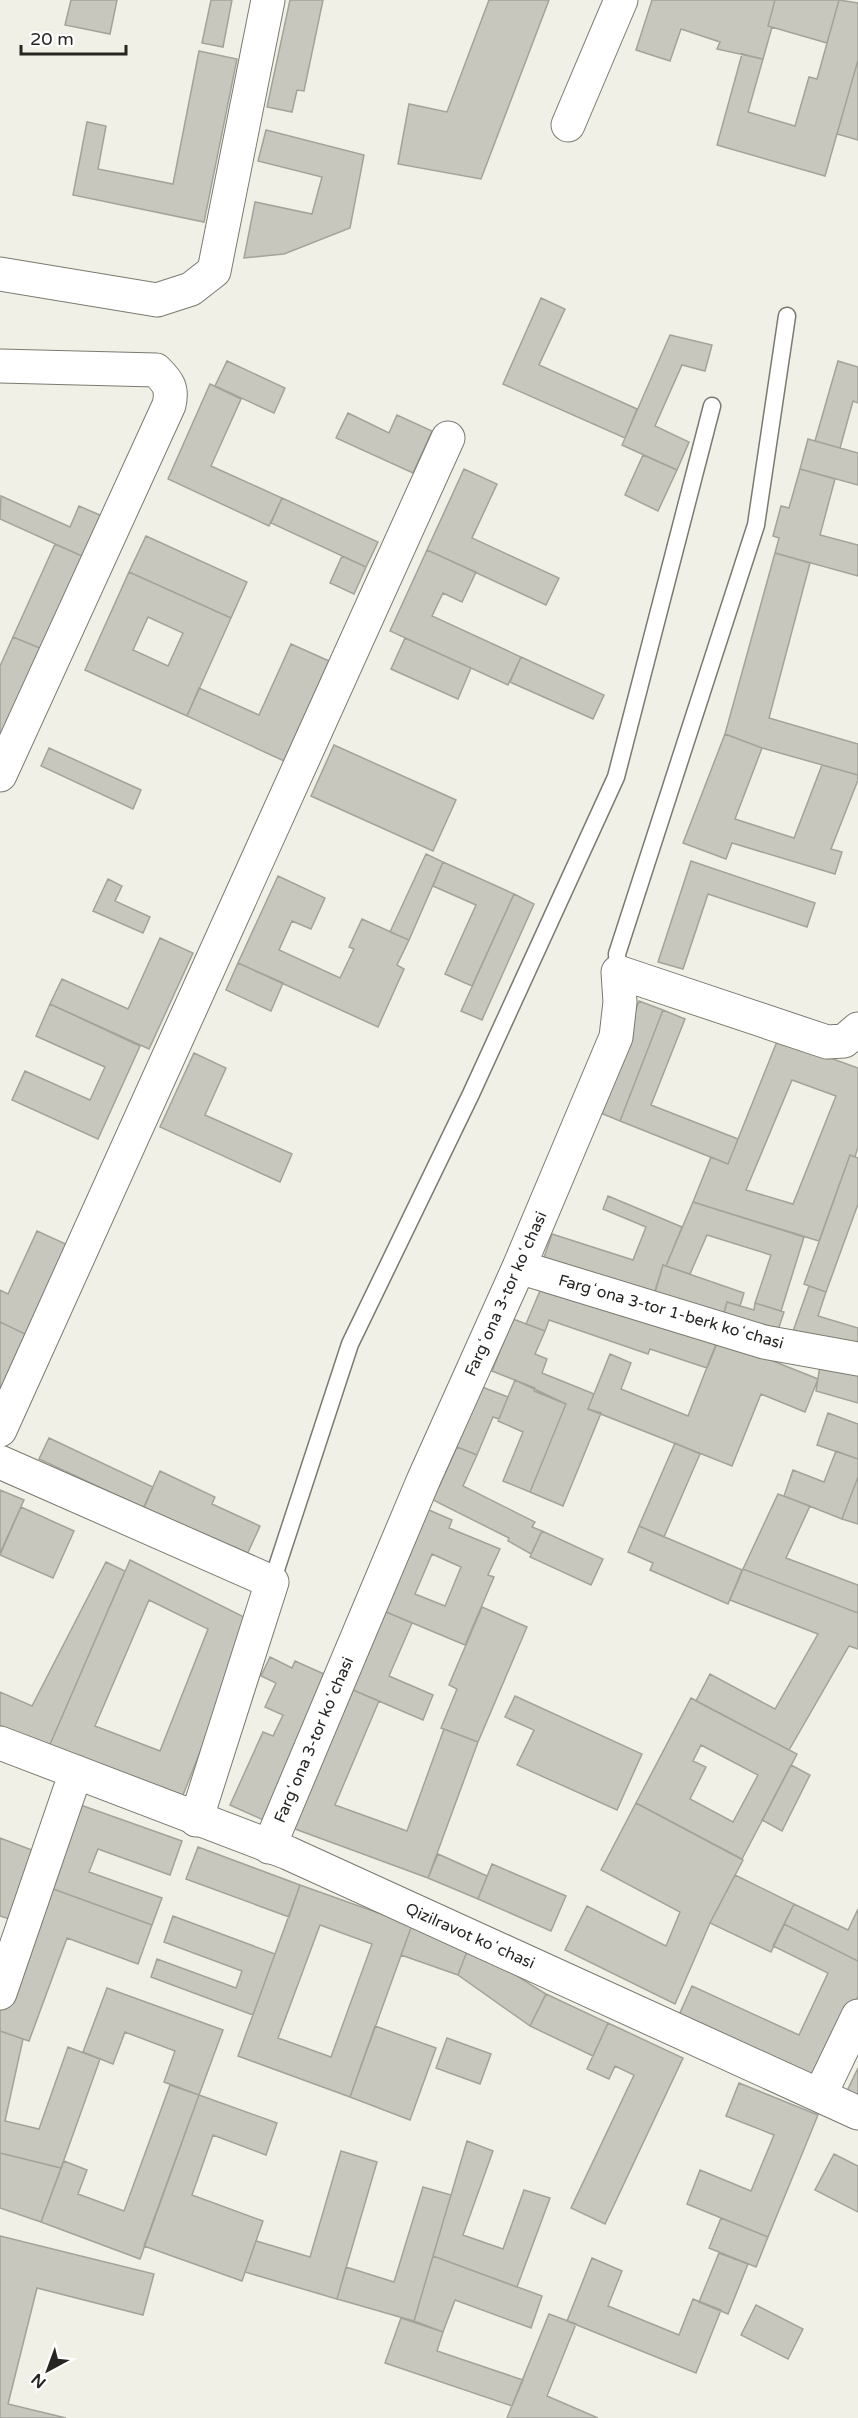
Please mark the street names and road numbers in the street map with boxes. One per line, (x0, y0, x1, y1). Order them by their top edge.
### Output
street label: Fargʻona 3-tor koʻchasi (461, 1208, 551, 1380)
street label: Fargʻona 3-tor 1-berk koʻchasi (556, 1270, 786, 1354)
street label: Fargʻona 3-tor koʻchasi (270, 1654, 358, 1826)
street label: Qizilravot koʻchasi (402, 1898, 538, 1974)

